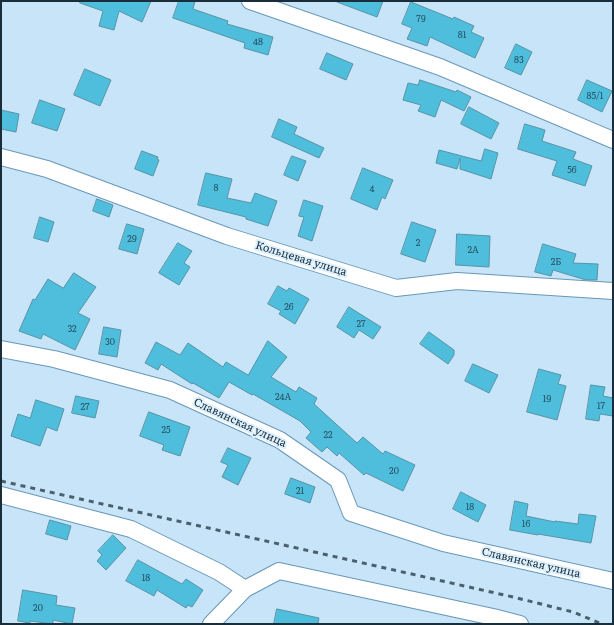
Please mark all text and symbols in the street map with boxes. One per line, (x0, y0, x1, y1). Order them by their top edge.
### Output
house number: 79 (416, 14, 426, 24)
house number: 81 (458, 30, 466, 40)
house number: 48 (253, 37, 263, 47)
house number: 83 (514, 55, 524, 65)
house number: 85/1 (586, 91, 604, 101)
house number: 56 (567, 165, 577, 175)
house number: 8 (214, 183, 218, 193)
house number: 4 (370, 184, 374, 194)
house number: 29 (127, 234, 137, 244)
house number: 2 (416, 238, 420, 248)
street label: Кольцевая улица (254, 239, 348, 279)
house number: 2А (467, 245, 479, 255)
house number: 2Б (551, 257, 561, 267)
house number: 26 (284, 302, 294, 312)
house number: 27 (356, 319, 366, 329)
house number: 32 (67, 324, 77, 334)
house number: 30 (105, 337, 115, 347)
house number: 24А (275, 392, 291, 402)
house number: 19 (543, 394, 551, 404)
street label: Славянская улица (192, 396, 288, 450)
house number: 17 (597, 401, 605, 411)
house number: 27 (80, 402, 90, 412)
house number: 25 (161, 425, 171, 435)
house number: 22 (323, 430, 333, 440)
house number: 20 (389, 466, 399, 476)
house number: 21 (296, 486, 304, 496)
house number: 18 (466, 502, 474, 512)
house number: 16 (522, 519, 530, 529)
street label: Славянская улица (480, 545, 582, 581)
house number: 18 (142, 573, 150, 583)
house number: 20 (33, 603, 43, 613)

